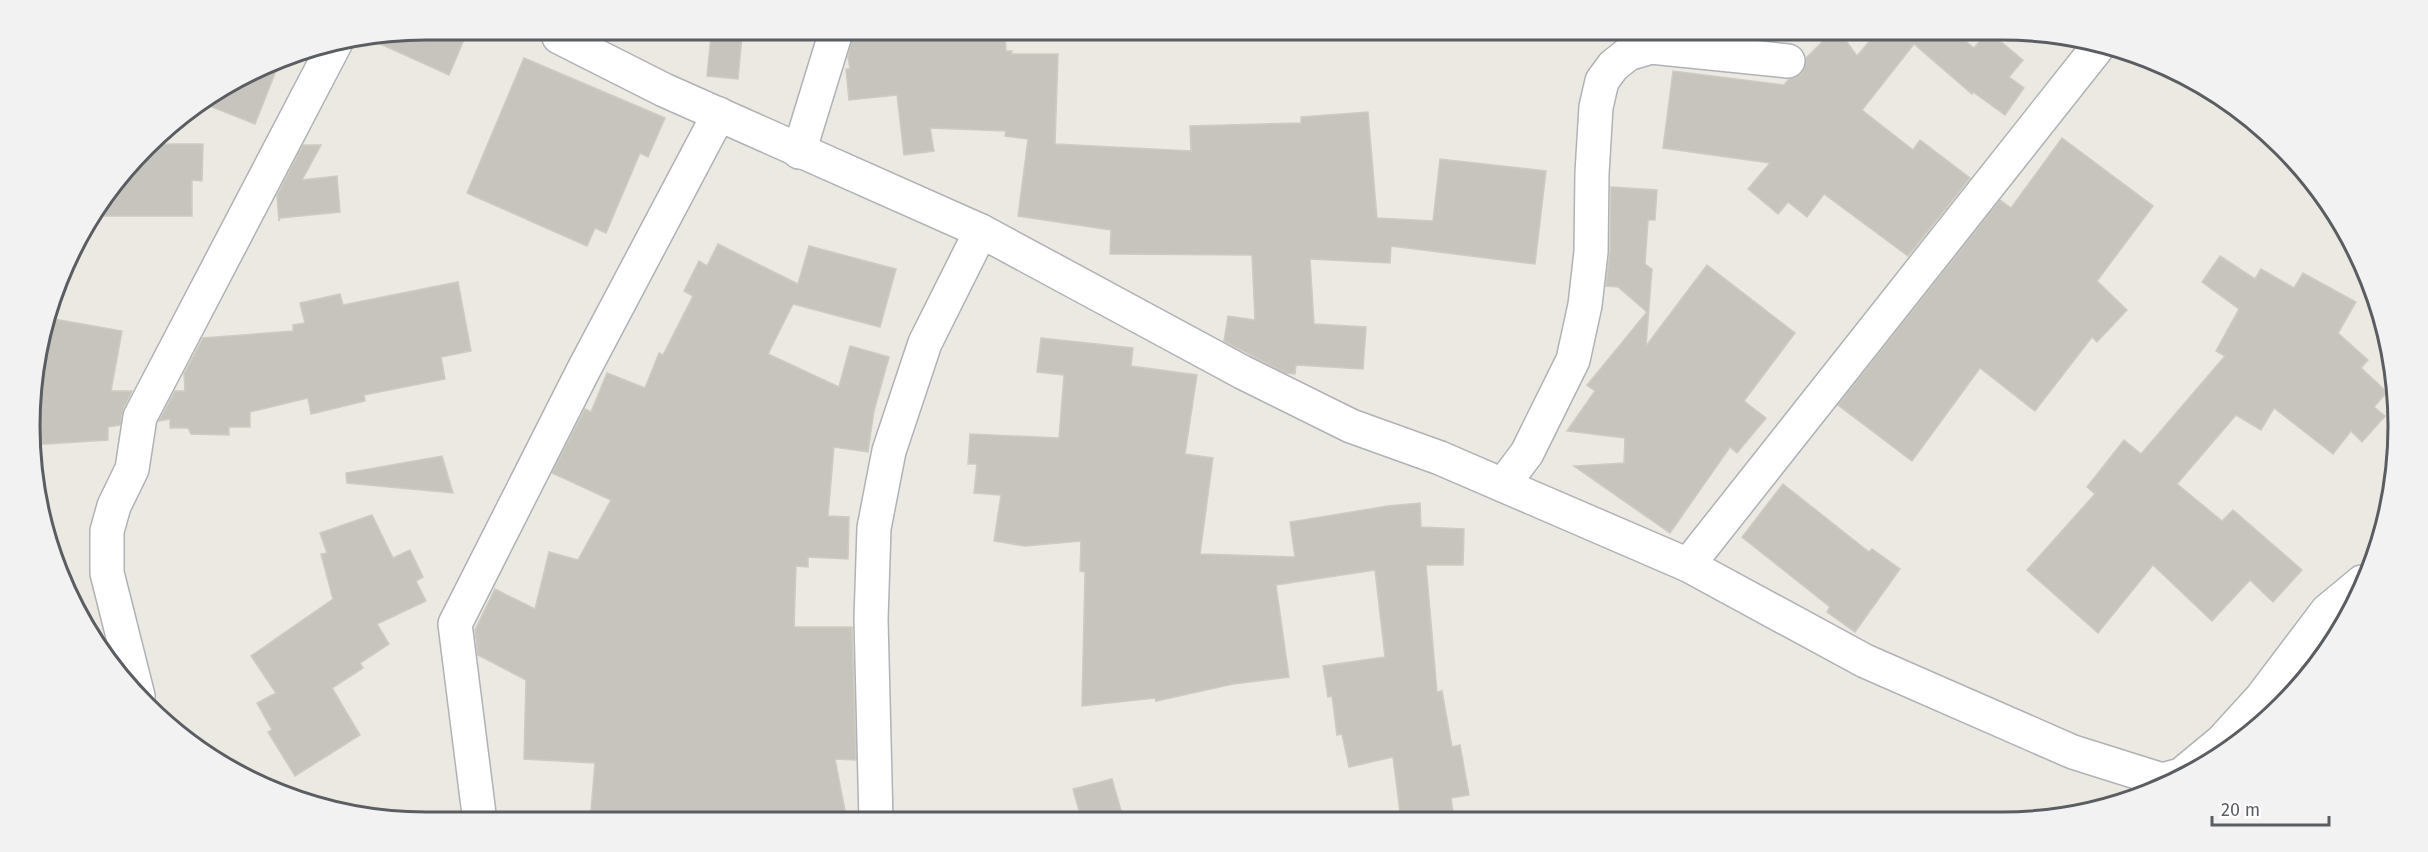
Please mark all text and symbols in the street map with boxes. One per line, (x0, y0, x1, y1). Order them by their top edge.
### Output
scale bar (2212, 789, 2329, 827)
text: 20 m (2221, 799, 2260, 821)

